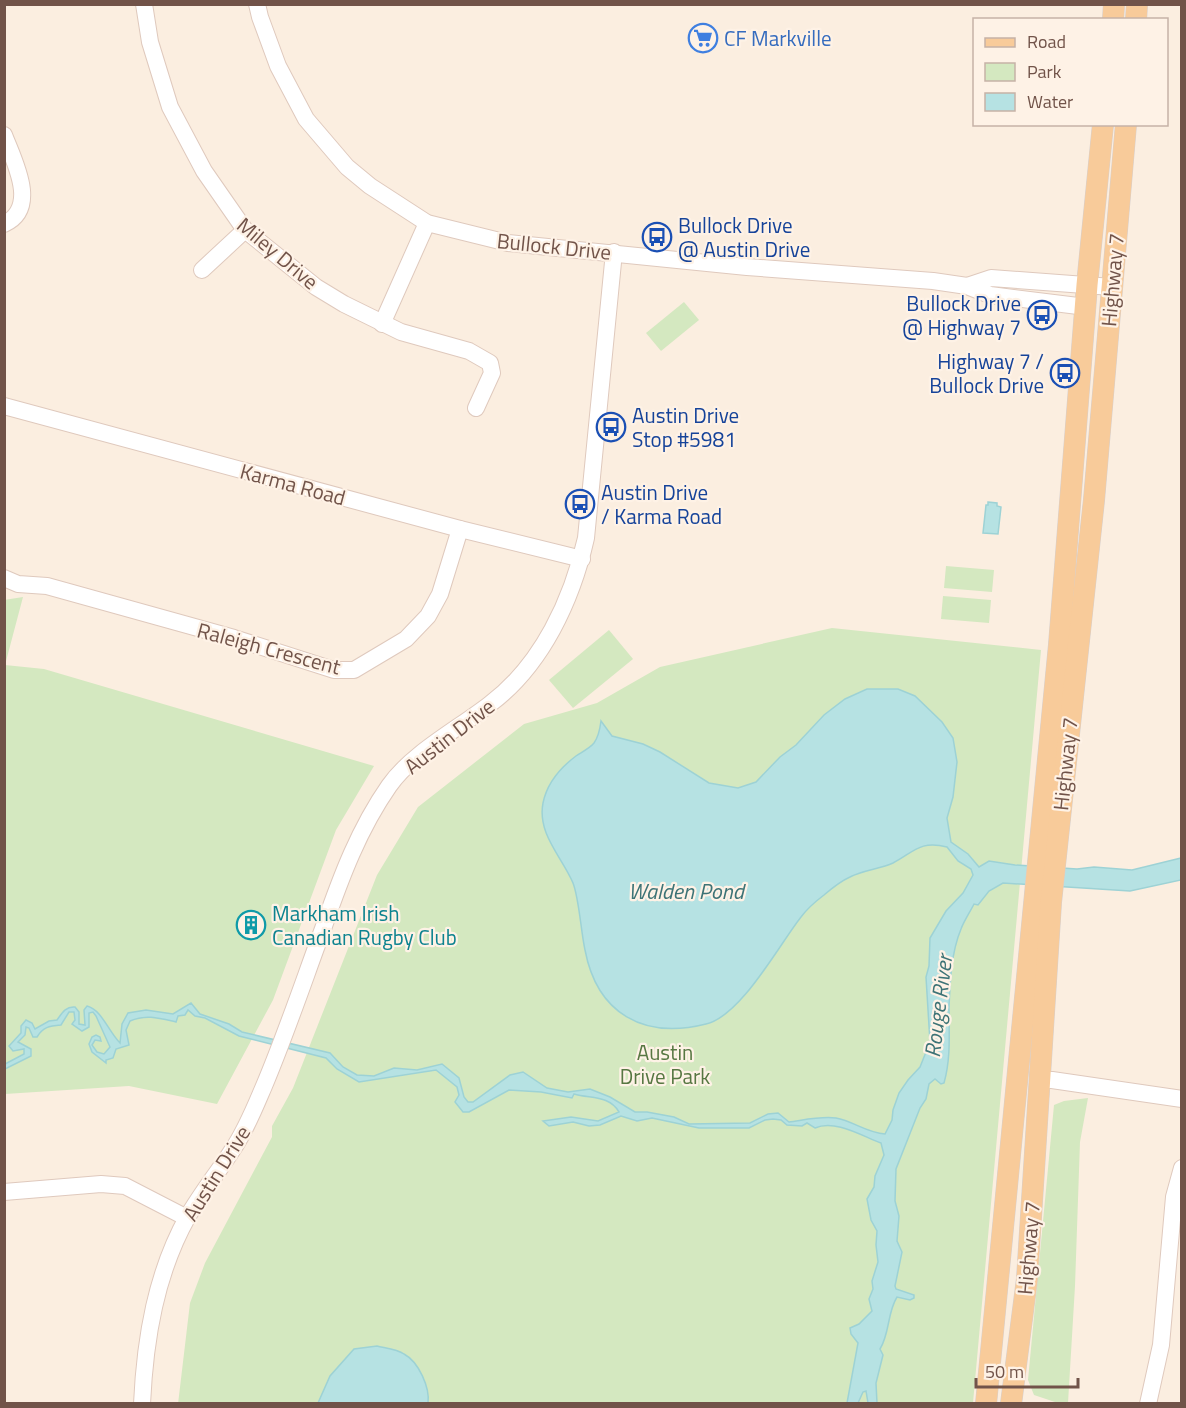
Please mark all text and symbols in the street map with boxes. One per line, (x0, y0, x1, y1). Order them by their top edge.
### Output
legend (973, 18, 1168, 126)
supermarket icon: CF Markville (687, 22, 719, 54)
place label: CF Markville (724, 22, 832, 54)
text: Road (1027, 28, 1066, 55)
text: Park (1027, 58, 1062, 85)
text: Water (1027, 88, 1073, 115)
street label: Miley Drive (230, 209, 326, 297)
place label: Bullock Drive @ Austin Drive (678, 209, 810, 265)
bus stop icon: Bullock Drive @ Austin Drive (641, 221, 673, 253)
street label: Bullock Drive (495, 224, 613, 268)
street label: Highway 7 (1092, 232, 1132, 328)
place label: Bullock Drive @ Highway 7 (902, 287, 1021, 343)
bus stop icon: Bullock Drive @ Highway 7 (1026, 299, 1058, 331)
place label: Highway 7 / Bullock Drive (929, 345, 1044, 401)
bus stop icon: Highway 7 / Bullock Drive (1049, 357, 1081, 389)
place label: Austin Drive Stop #5981 (632, 399, 739, 455)
bus stop icon: Austin Drive Stop #5981 (595, 411, 627, 443)
street label: Karma Road (237, 455, 349, 513)
place label: Austin Drive / Karma Road (601, 476, 722, 532)
bus stop icon: Austin Drive / Karma Road (564, 488, 596, 520)
street label: Raleigh Crescent (194, 613, 345, 683)
street label: Austin Drive (397, 690, 501, 782)
street label: Highway 7 (1044, 716, 1086, 812)
water label: Walden Pond (628, 874, 747, 908)
place label: Markham Irish Canadian Rugby Club (272, 897, 457, 953)
building icon: Markham Irish Canadian Rugby Club (235, 909, 267, 941)
water label: Rouge River (915, 950, 962, 1059)
park label: Austin Drive Park (620, 1036, 710, 1092)
street label: Austin Drive (174, 1119, 258, 1227)
street label: Highway 7 (1008, 1200, 1048, 1296)
scale bar (976, 1351, 1078, 1389)
text: 50 m (985, 1358, 1024, 1385)

